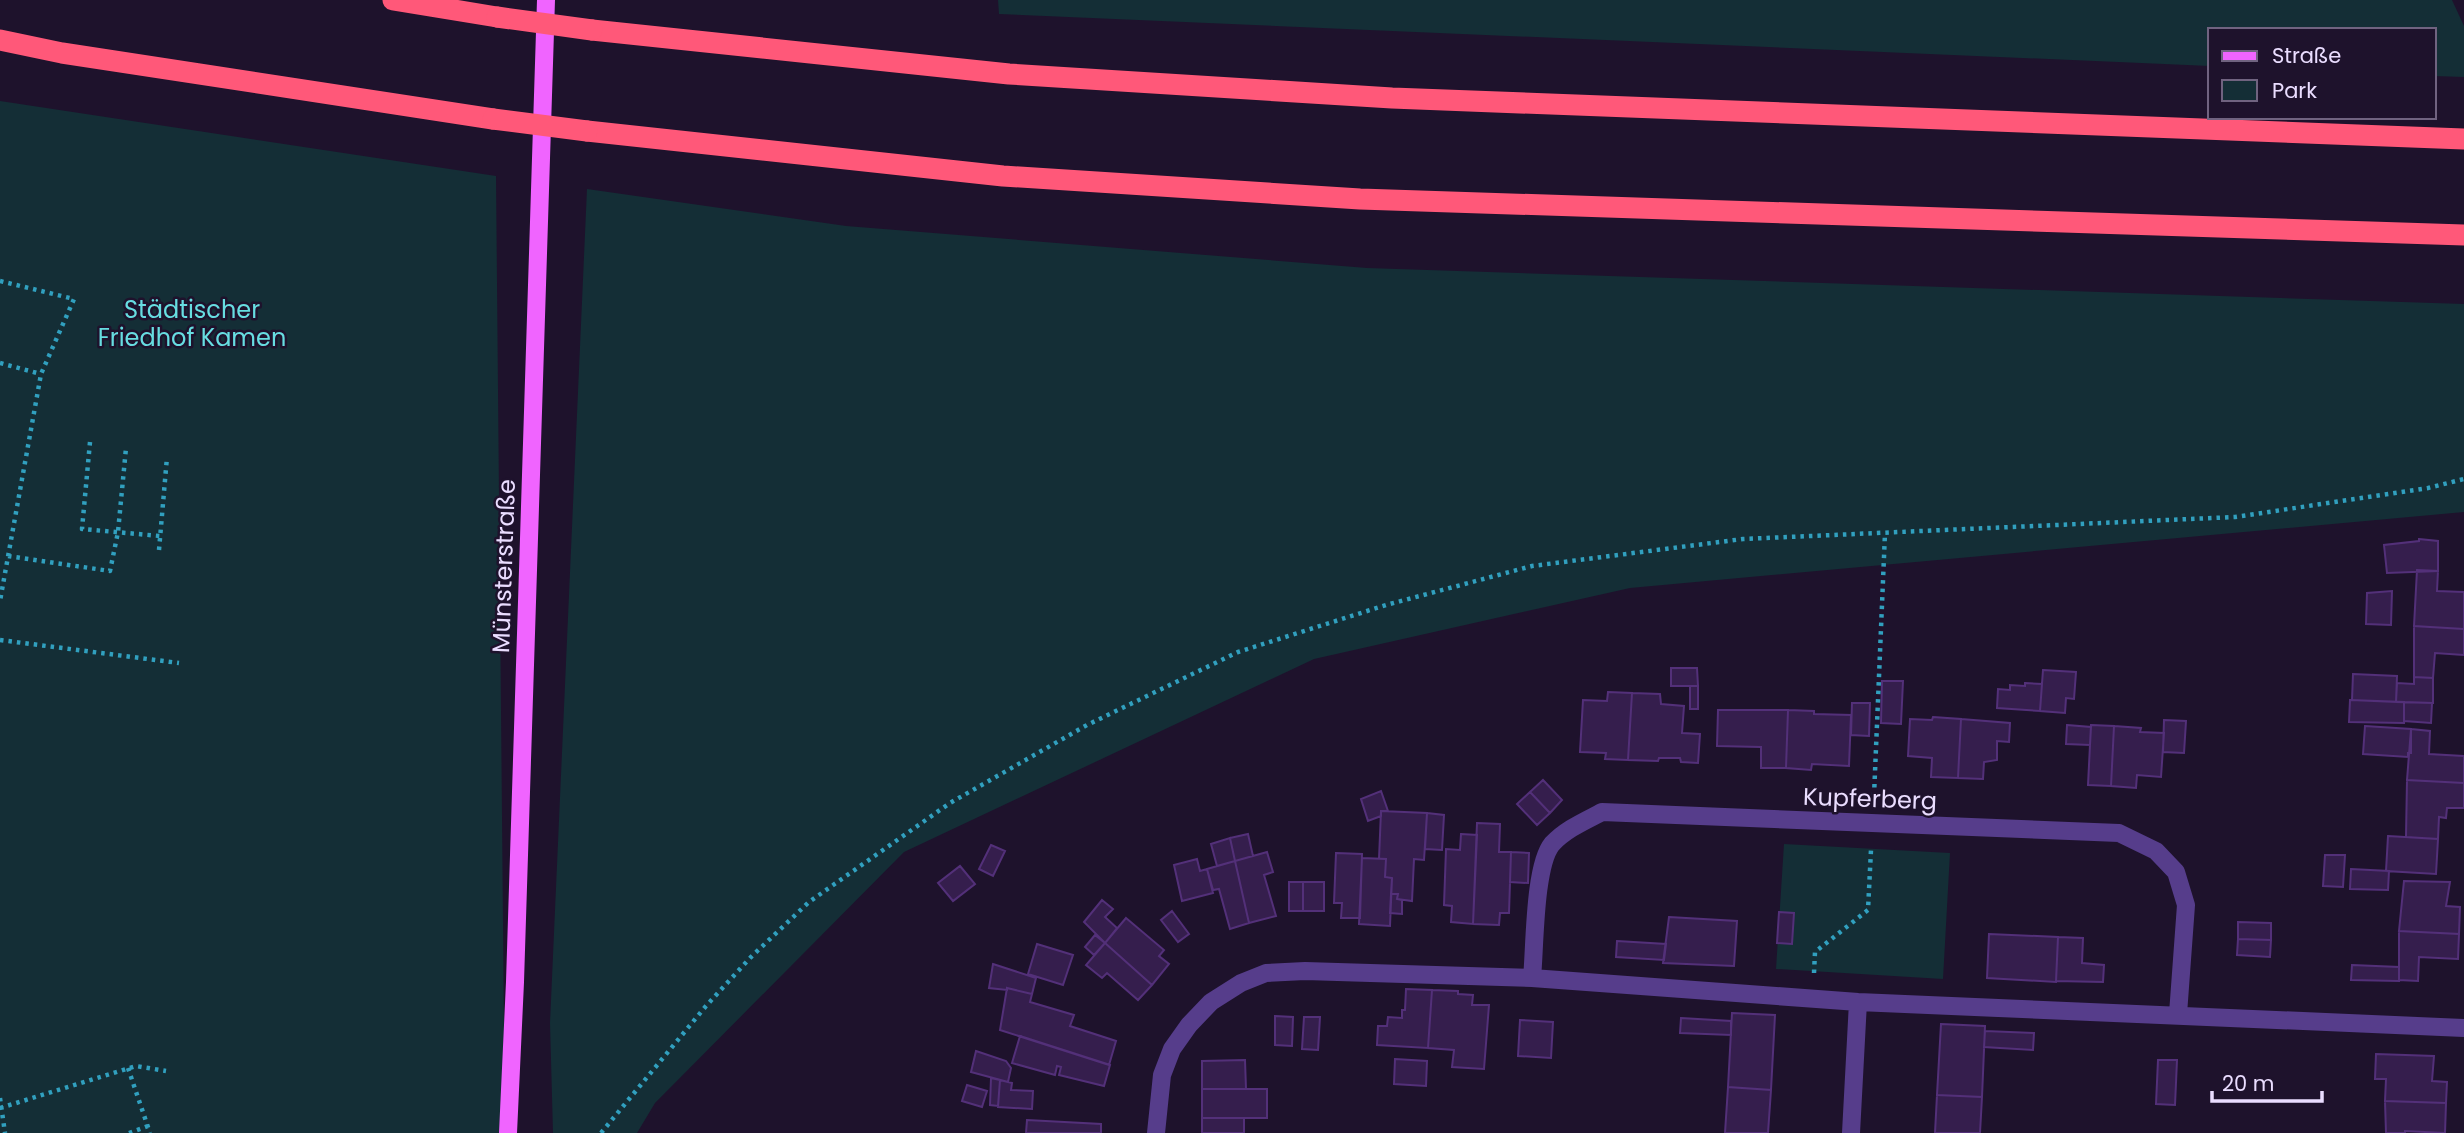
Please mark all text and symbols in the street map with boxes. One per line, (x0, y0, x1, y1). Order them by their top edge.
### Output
legend (2208, 28, 2436, 119)
text: Straße (2272, 41, 2341, 70)
text: Park (2272, 76, 2317, 105)
park label: Städtischer Friedhof Kamen (98, 293, 286, 354)
street label: Münsterstraße (484, 478, 523, 654)
street label: Kupferberg (1802, 780, 1938, 817)
scale bar (2212, 1060, 2322, 1104)
text: 20 m (2222, 1069, 2275, 1098)

